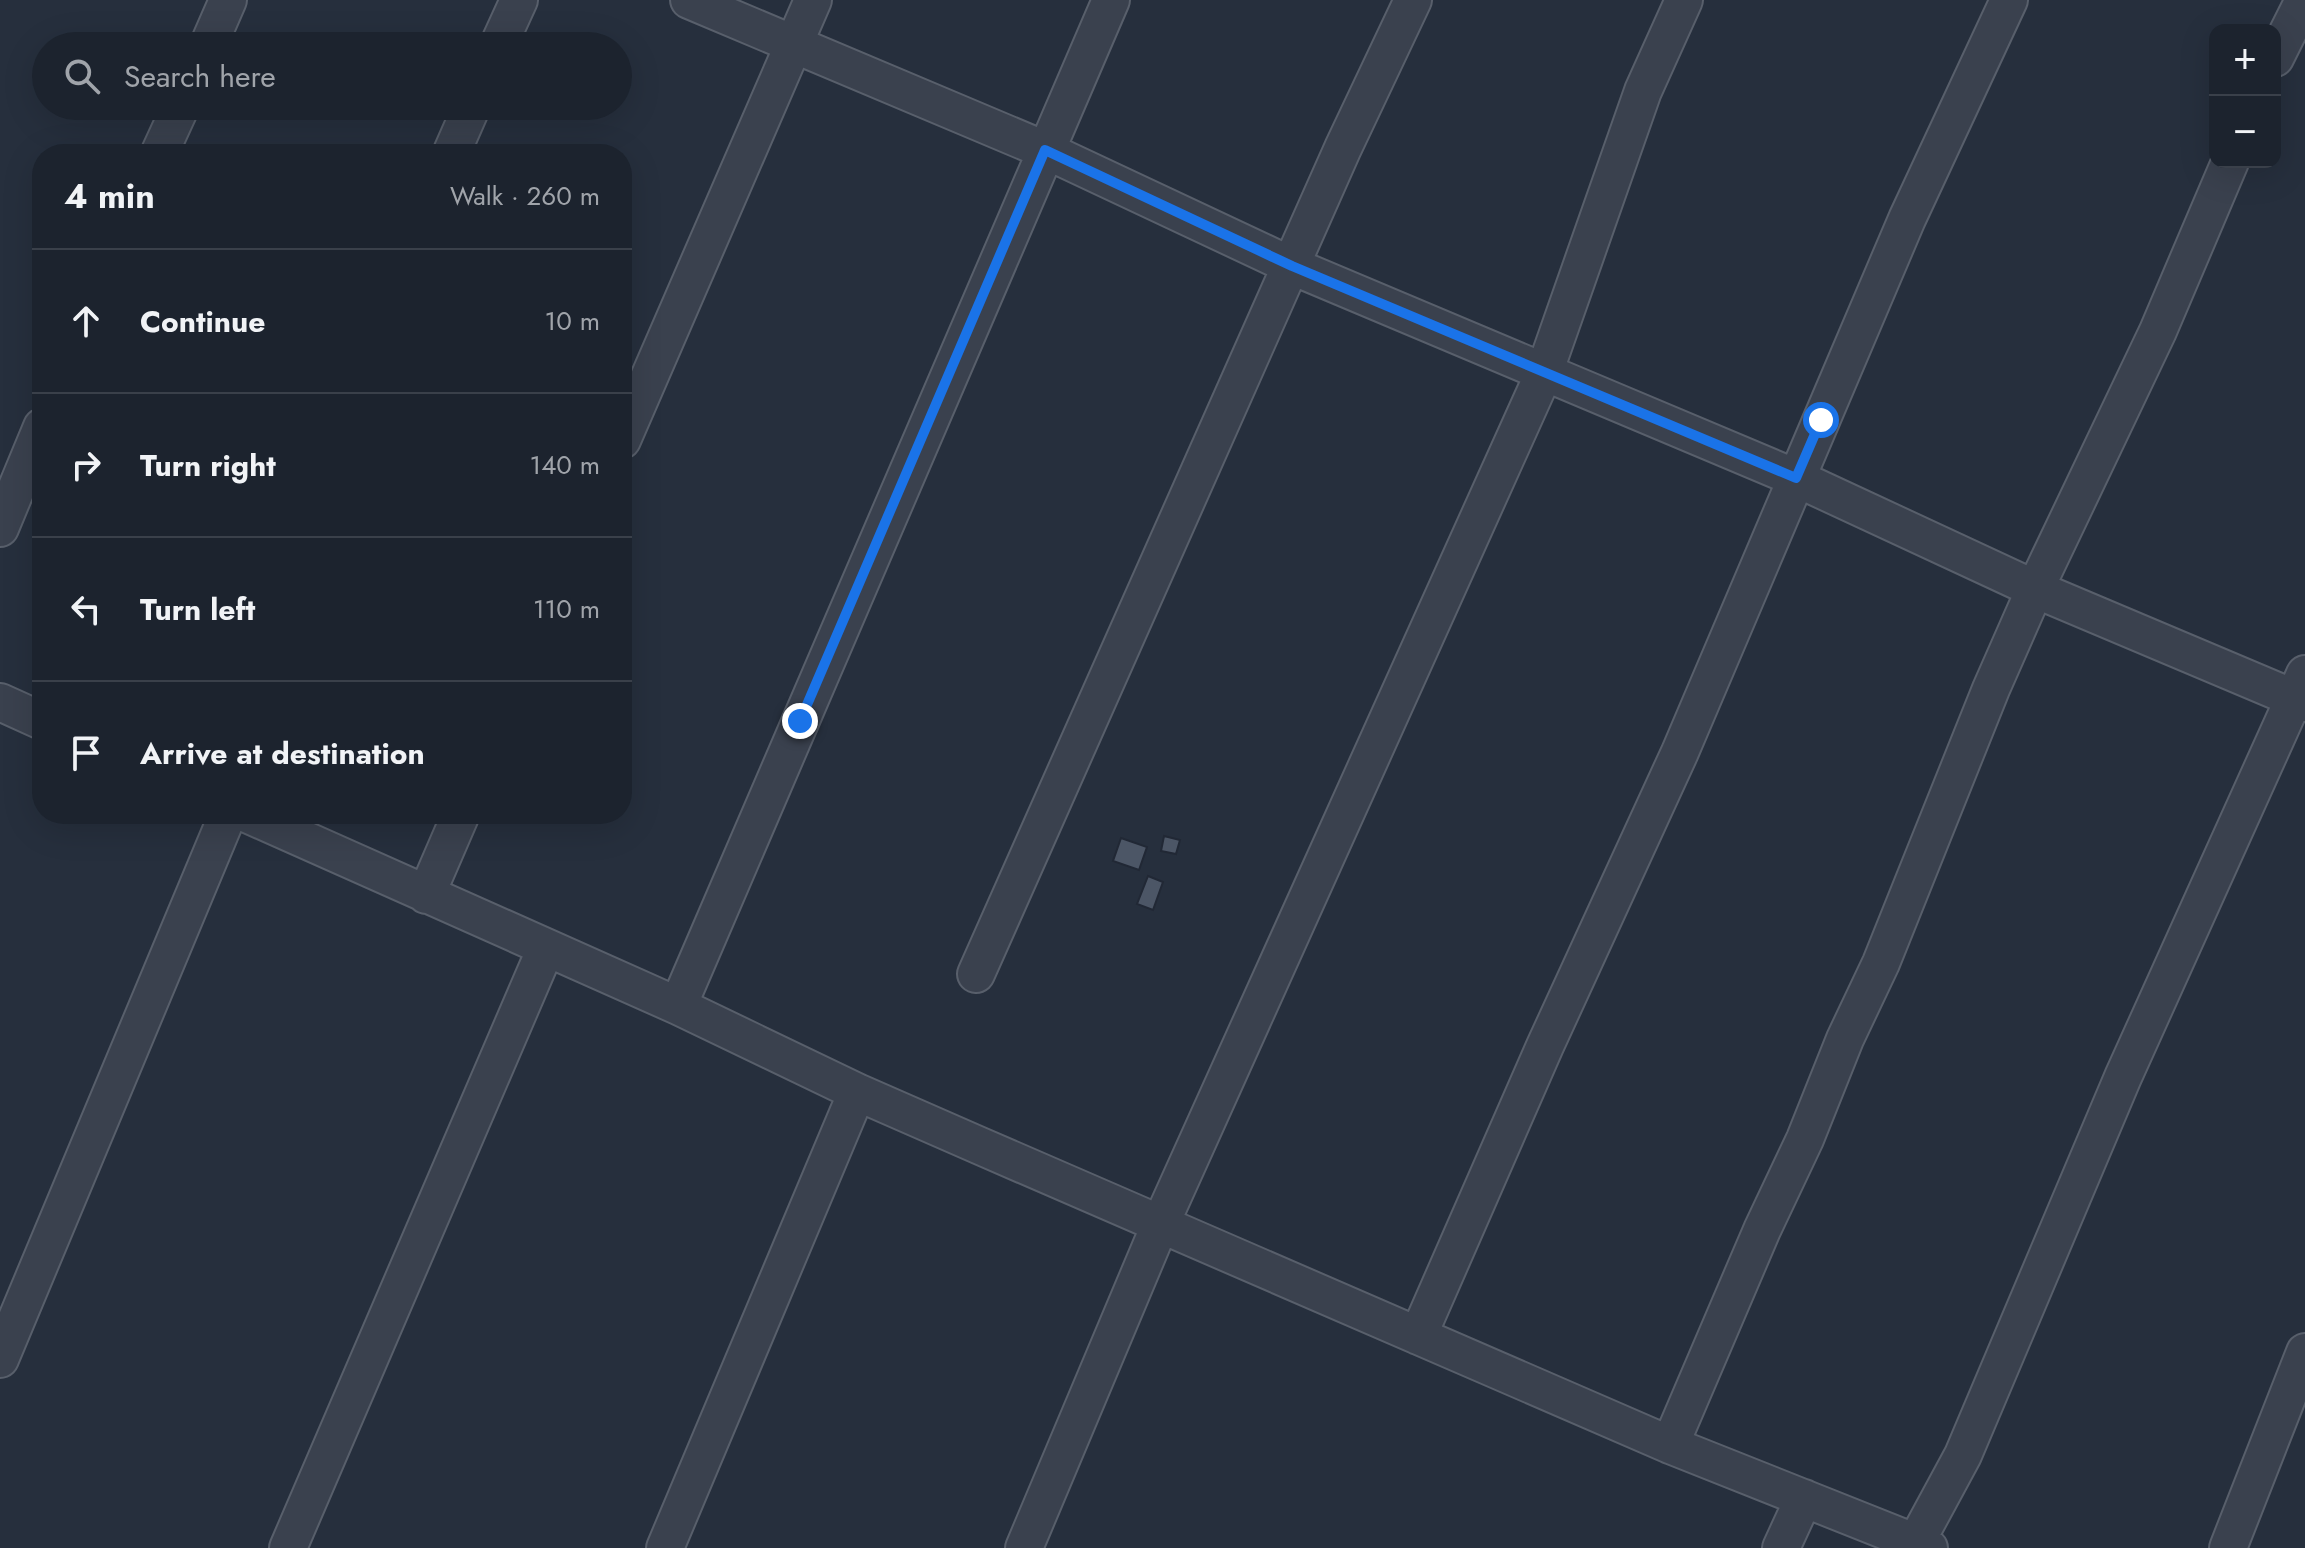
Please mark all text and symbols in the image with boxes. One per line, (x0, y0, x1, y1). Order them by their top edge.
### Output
map controls (2209, 24, 2281, 168)
button: + (2209, 24, 2281, 96)
search box (32, 32, 632, 120)
icon: search (60, 54, 104, 98)
text: Search here (124, 55, 276, 98)
button: − (2209, 96, 2281, 168)
text: 4 min (64, 172, 155, 221)
text: Walk · 260 m (450, 177, 600, 215)
icon: ahead (64, 299, 108, 343)
text: Continue (140, 300, 266, 343)
text: 10 m (545, 302, 600, 340)
route start (1803, 402, 1839, 438)
icon: right (64, 443, 108, 487)
text: Turn right (140, 444, 276, 487)
text: 140 m (529, 446, 600, 484)
icon: left (64, 587, 108, 631)
text: Turn left (140, 588, 255, 631)
text: 110 m (533, 590, 600, 628)
route end (782, 703, 818, 739)
icon: arrive (64, 731, 108, 775)
text: Arrive at destination (140, 732, 425, 775)

